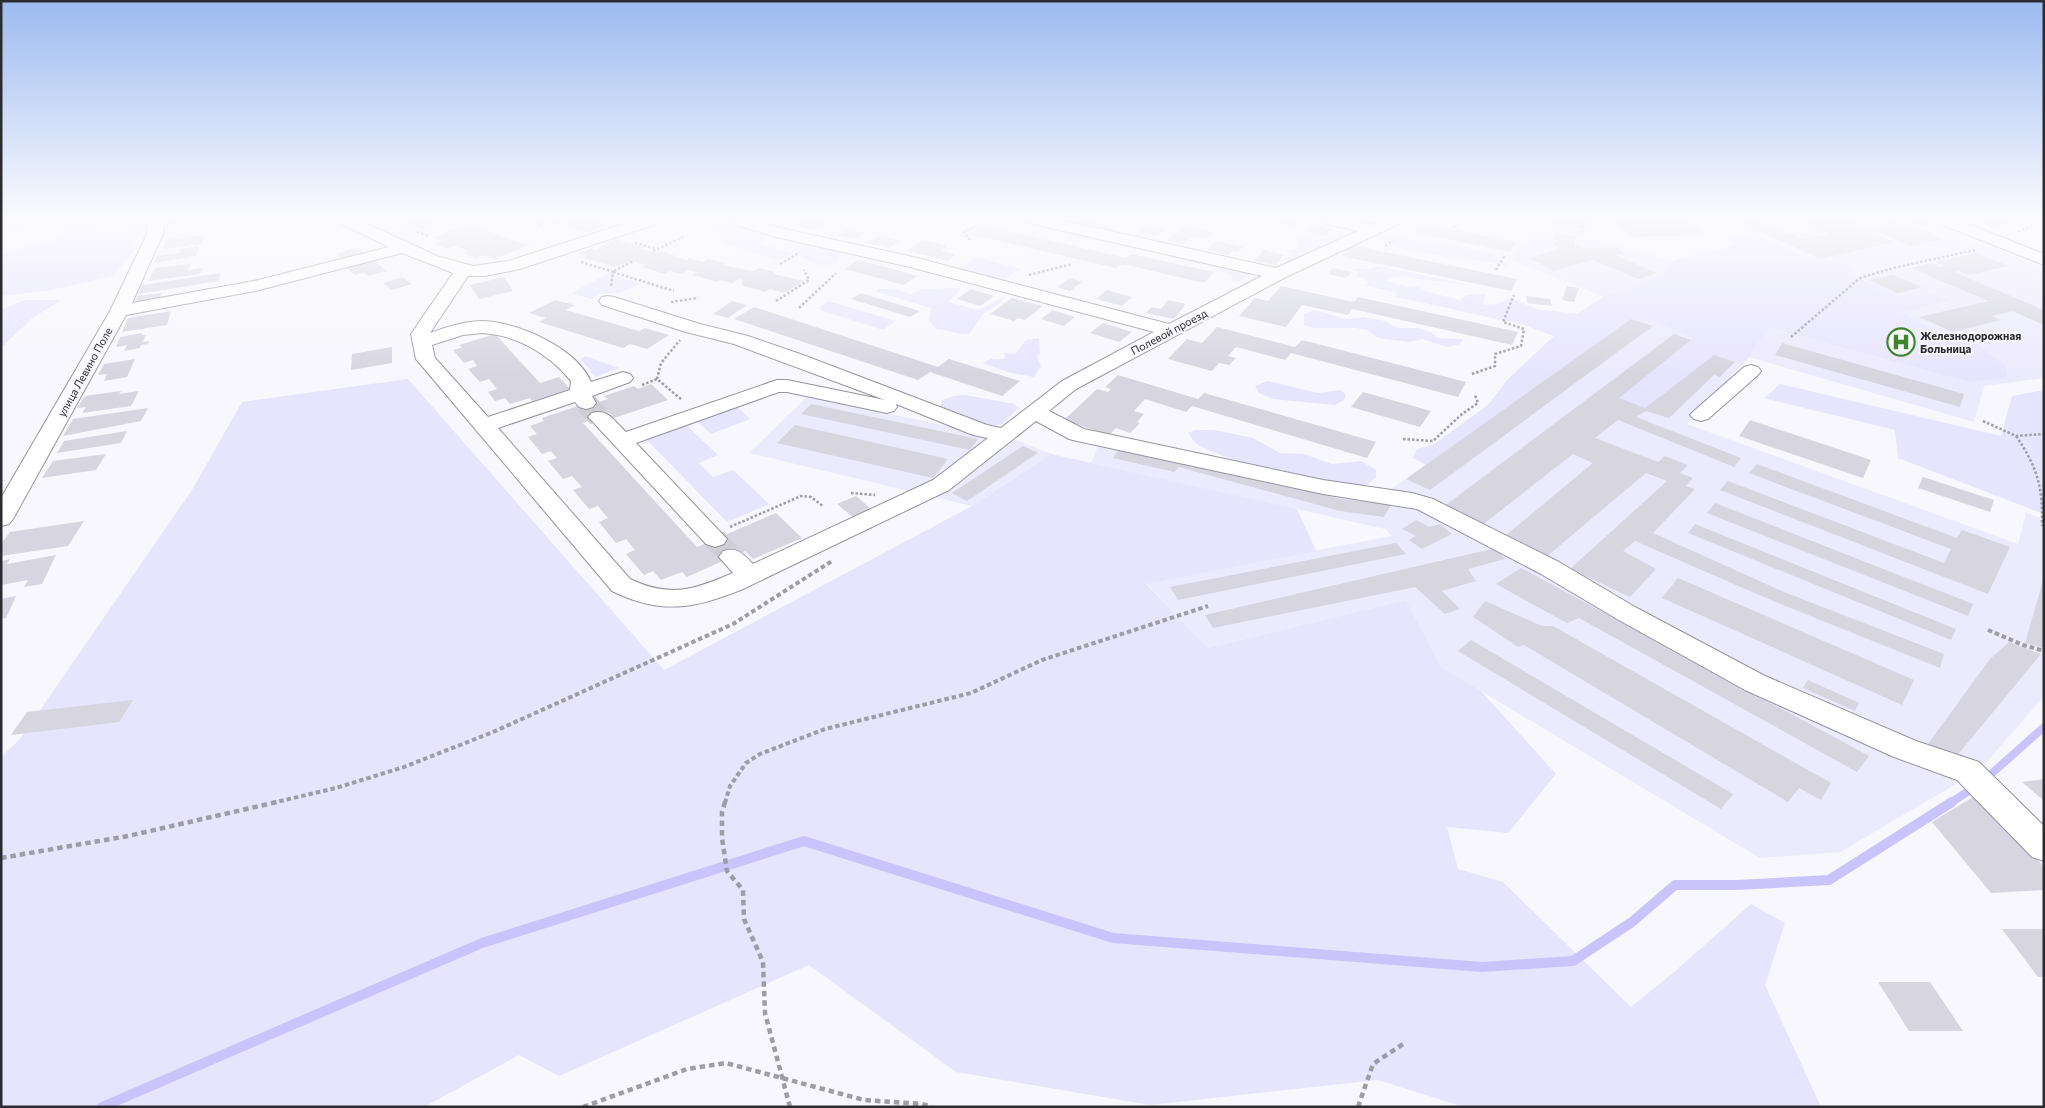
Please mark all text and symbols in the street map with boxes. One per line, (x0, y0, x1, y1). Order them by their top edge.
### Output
street label: Полевой проезд (1128, 306, 1210, 357)
street label: улица Левино Поле (55, 325, 115, 419)
hospital icon: Железнодорожная Больница (1886, 327, 1916, 357)
place label: Железнодорожная Больница (1920, 329, 2021, 355)

